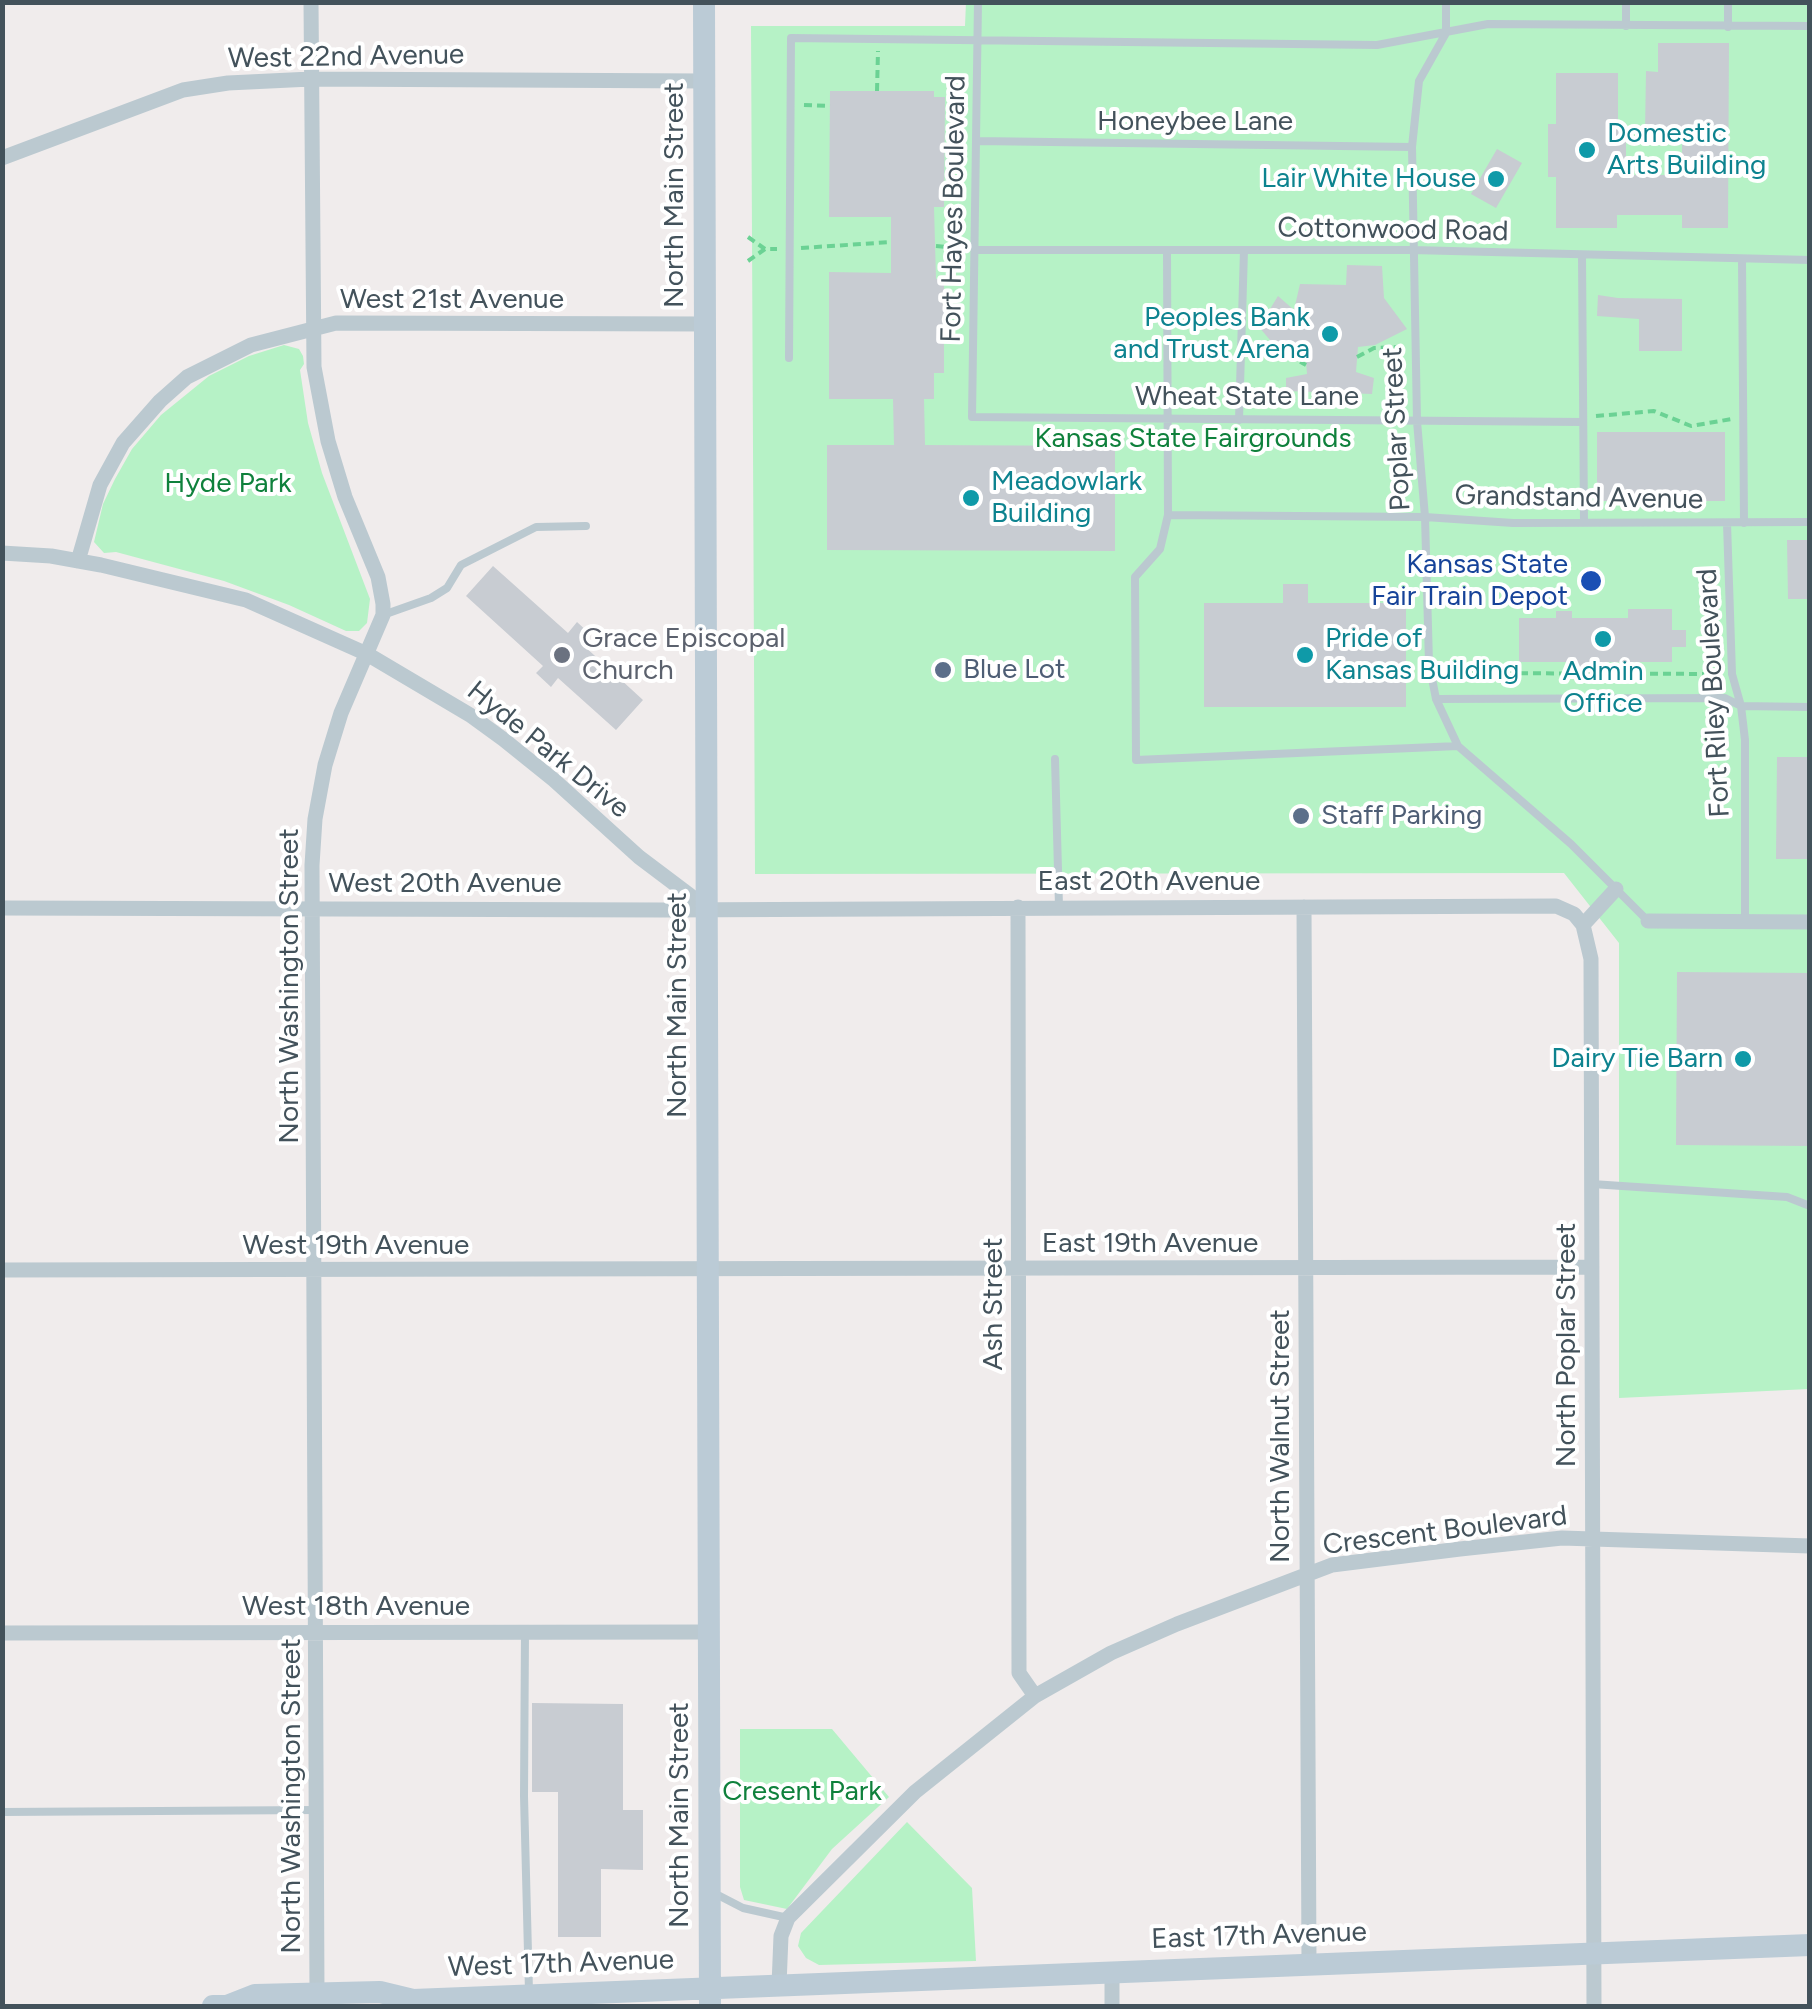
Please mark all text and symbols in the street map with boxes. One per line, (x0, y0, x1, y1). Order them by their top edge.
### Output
street label: West 22nd Avenue (227, 38, 465, 76)
street label: Fort Hayes Boulevard (935, 75, 973, 343)
street label: North Main Street (658, 82, 692, 308)
street label: Honeybee Lane (1097, 105, 1293, 139)
place label: Domestic Arts Building (1607, 117, 1766, 183)
marker: Domestic Arts Building (1576, 139, 1598, 161)
place label: Lair White House (1261, 162, 1476, 196)
marker: Lair White House (1485, 168, 1507, 190)
street label: Cottonwood Road (1277, 211, 1509, 249)
street label: West 21st Avenue (340, 283, 564, 317)
place label: Peoples Bank and Trust Arena (1113, 301, 1310, 367)
marker: Peoples Bank and Trust Arena (1319, 323, 1341, 345)
street label: Poplar Street (1376, 346, 1418, 512)
street label: Wheat State Lane (1135, 380, 1359, 414)
park label: Kansas State Fairgrounds (1035, 422, 1351, 456)
place label: Meadowlark Building (991, 465, 1142, 531)
park label: Hyde Park (164, 467, 292, 501)
street label: Grandstand Avenue (1454, 479, 1704, 517)
marker: Meadowlark Building (960, 487, 982, 509)
place label: Kansas State Fair Train Depot (1371, 548, 1568, 614)
marker: Kansas State Fair Train Depot (1578, 568, 1604, 594)
street label: Fort Riley Boulevard (1691, 568, 1737, 818)
place label: Grace Episcopal Church (582, 622, 785, 688)
place label: Pride of Kansas Building (1325, 622, 1519, 688)
marker: Admin Office (1592, 628, 1614, 650)
marker: Grace Episcopal Church (551, 644, 573, 666)
marker: Pride of Kansas Building (1294, 644, 1316, 666)
place label: Blue Lot (963, 653, 1065, 687)
place label: Admin Office (1562, 655, 1644, 721)
marker: Blue Lot (932, 659, 954, 681)
street label: Hyde Park Drive (460, 674, 636, 826)
place label: Staff Parking (1321, 799, 1482, 833)
marker: Staff Parking (1290, 805, 1312, 827)
street label: North Washington Street (273, 828, 307, 1144)
street label: East 20th Avenue (1038, 865, 1260, 899)
street label: West 20th Avenue (329, 867, 561, 901)
street label: North Main Street (661, 892, 695, 1118)
place label: Dairy Tie Barn (1551, 1042, 1723, 1076)
marker: Dairy Tie Barn (1732, 1048, 1754, 1070)
street label: North Poplar Street (1550, 1223, 1584, 1467)
street label: East 19th Avenue (1042, 1227, 1258, 1261)
street label: West 19th Avenue (243, 1229, 469, 1263)
street label: Ash Street (977, 1238, 1011, 1370)
street label: North Walnut Street (1264, 1309, 1298, 1563)
street label: Crescent Boulevard (1321, 1499, 1569, 1563)
street label: West 18th Avenue (242, 1590, 470, 1624)
street label: North Washington Street (275, 1638, 309, 1954)
street label: North Main Street (663, 1702, 697, 1928)
park label: Cresent Park (722, 1775, 882, 1809)
street label: East 17th Avenue (1151, 1915, 1367, 1957)
street label: West 17th Avenue (447, 1943, 675, 1985)

